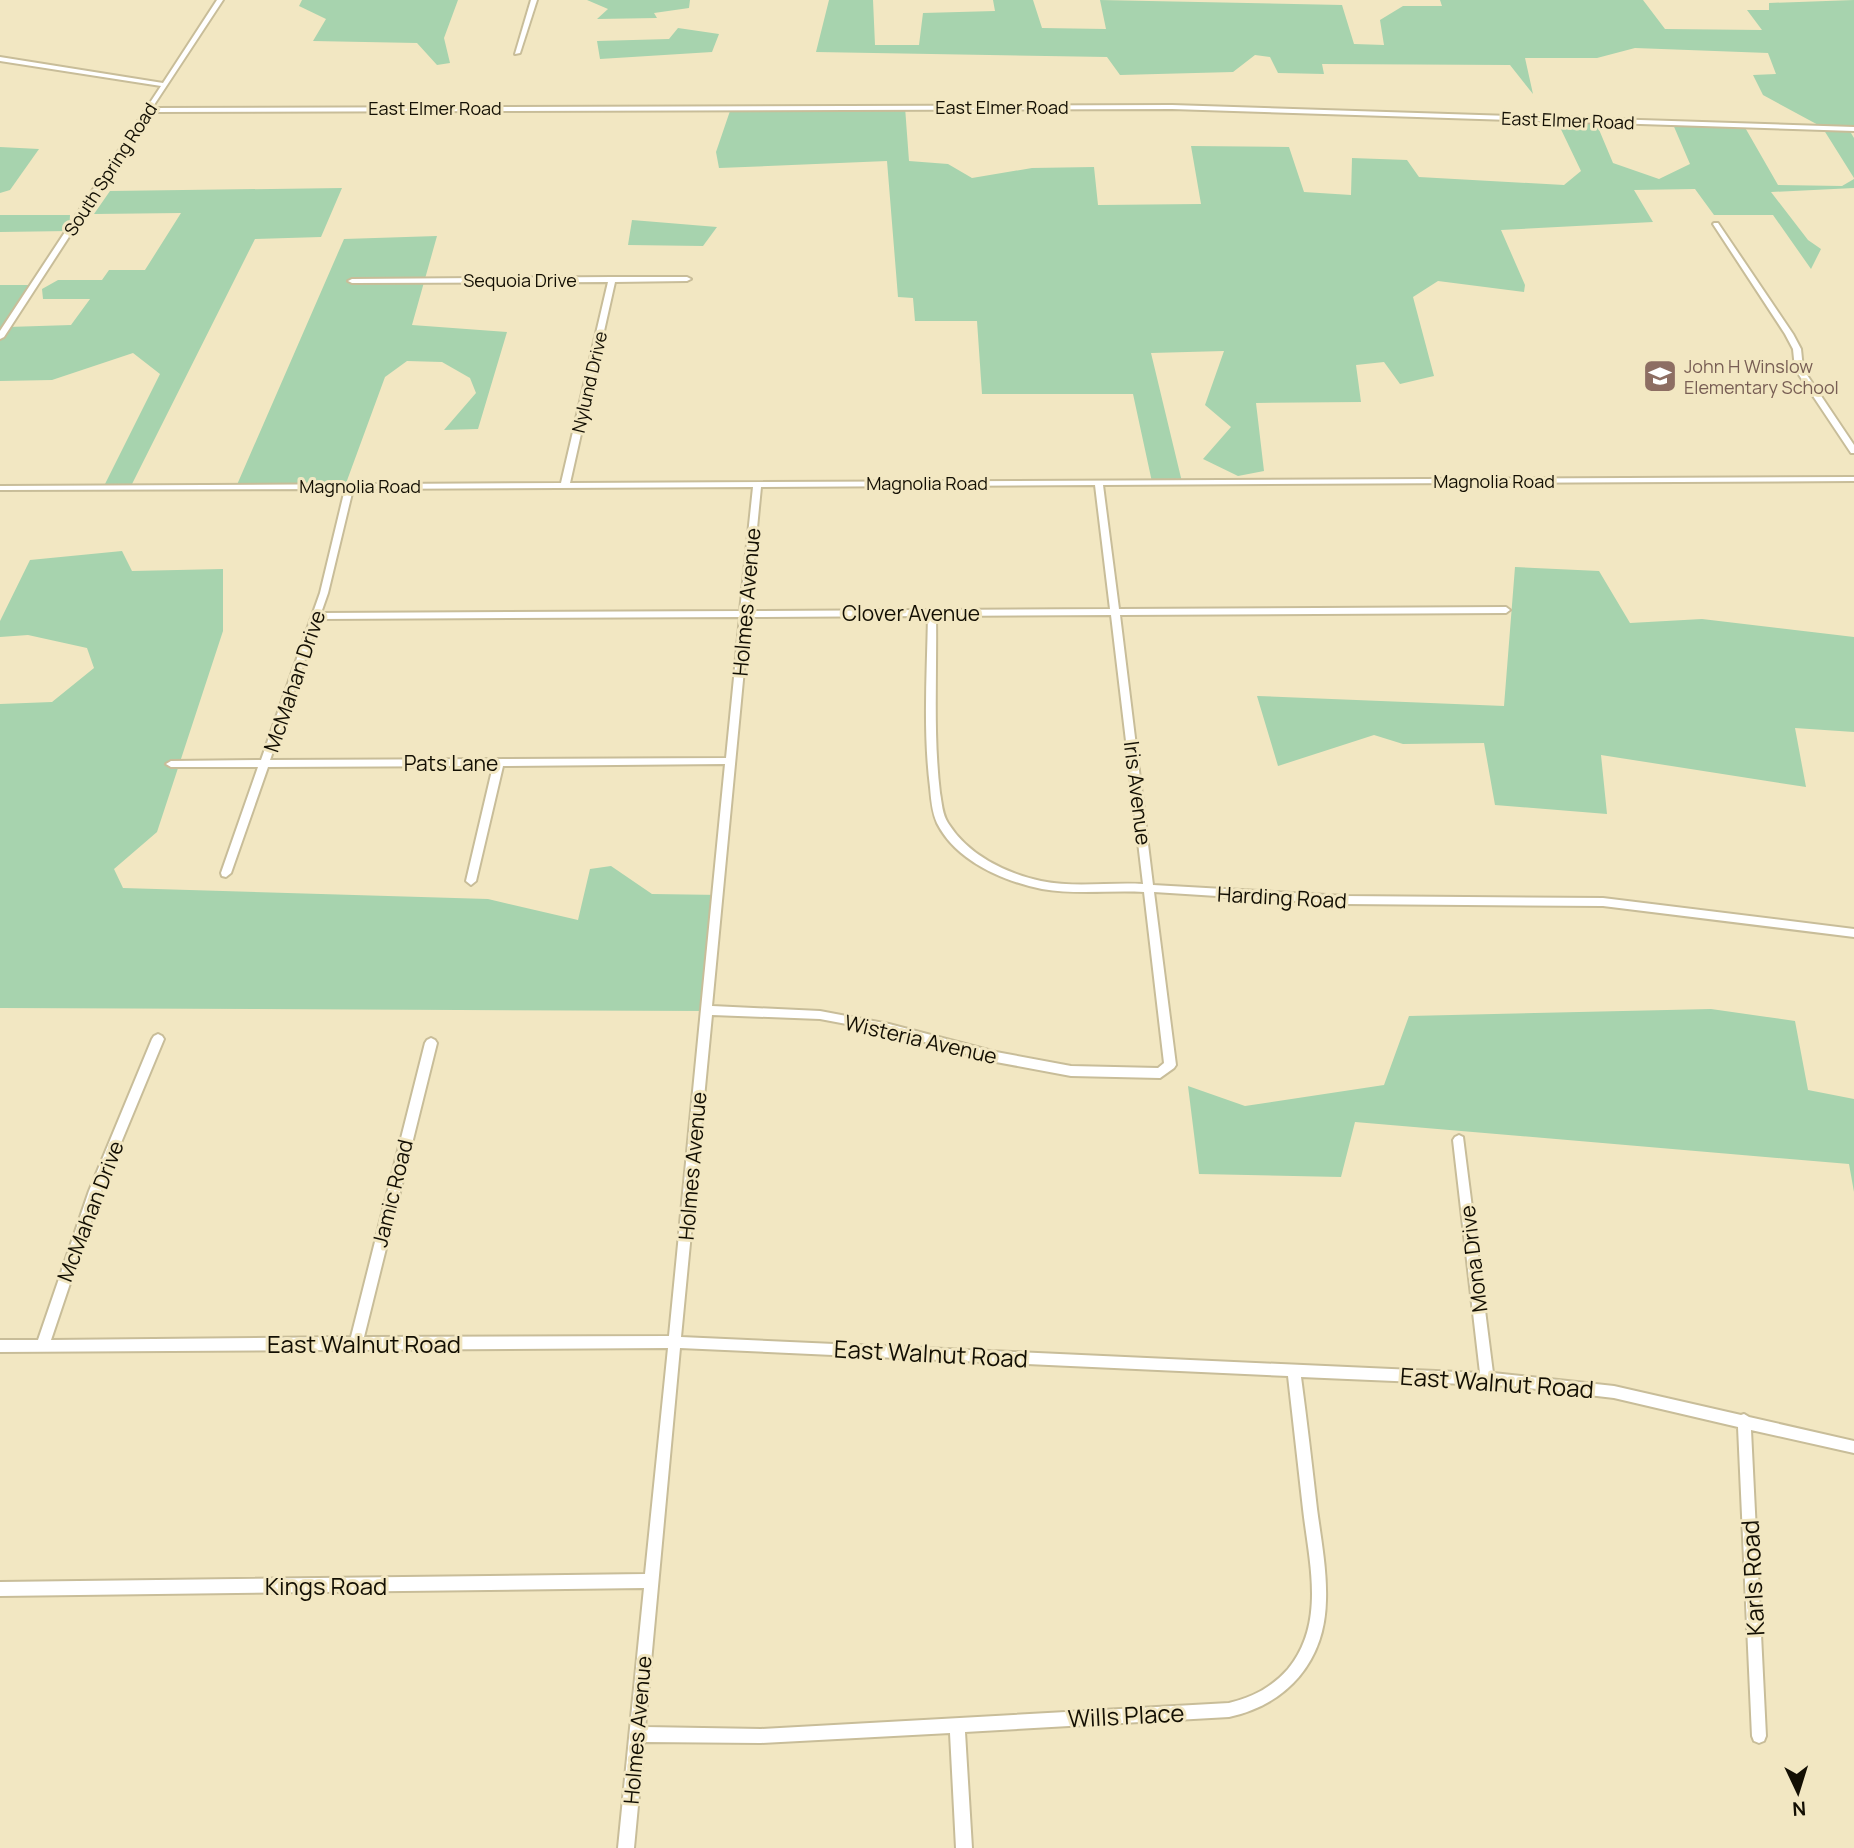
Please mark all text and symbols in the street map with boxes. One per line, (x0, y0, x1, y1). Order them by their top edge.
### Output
street label: East Elmer Road (935, 95, 1069, 119)
street label: East Elmer Road (368, 96, 502, 120)
street label: South Spring Road (58, 98, 162, 240)
street label: East Elmer Road (1501, 106, 1635, 134)
street label: Sequoia Drive (463, 268, 577, 292)
street label: Nylund Drive (566, 329, 612, 435)
place label: John H Winslow Elementary School (1684, 354, 1839, 399)
school or university icon: John H Winslow Elementary School (1641, 357, 1679, 395)
street label: Magnolia Road (1433, 469, 1555, 493)
street label: Magnolia Road (866, 471, 988, 495)
street label: Magnolia Road (299, 474, 421, 498)
street label: Holmes Avenue (726, 527, 766, 677)
street label: Clover Avenue (842, 599, 980, 627)
street label: McMahan Drive (257, 606, 331, 756)
street label: Iris Avenue (1118, 739, 1158, 847)
street label: Pats Lane (404, 749, 498, 777)
street label: Harding Road (1217, 880, 1347, 914)
street label: Wisteria Avenue (842, 1008, 1000, 1070)
street label: Holmes Avenue (672, 1091, 712, 1241)
street label: Jamic Road (365, 1136, 419, 1250)
street label: McMahan Drive (50, 1137, 130, 1285)
street label: Mona Drive (1453, 1204, 1493, 1314)
street label: East Walnut Road (267, 1327, 461, 1360)
street label: East Walnut Road (833, 1331, 1029, 1375)
street label: East Walnut Road (1399, 1359, 1595, 1405)
street label: Karls Road (1732, 1519, 1772, 1637)
street label: Kings Road (265, 1569, 387, 1602)
street label: Holmes Avenue (617, 1655, 657, 1805)
street label: Wills Place (1067, 1695, 1185, 1735)
north arrow (1763, 1757, 1833, 1827)
text: N (1791, 1796, 1807, 1822)

